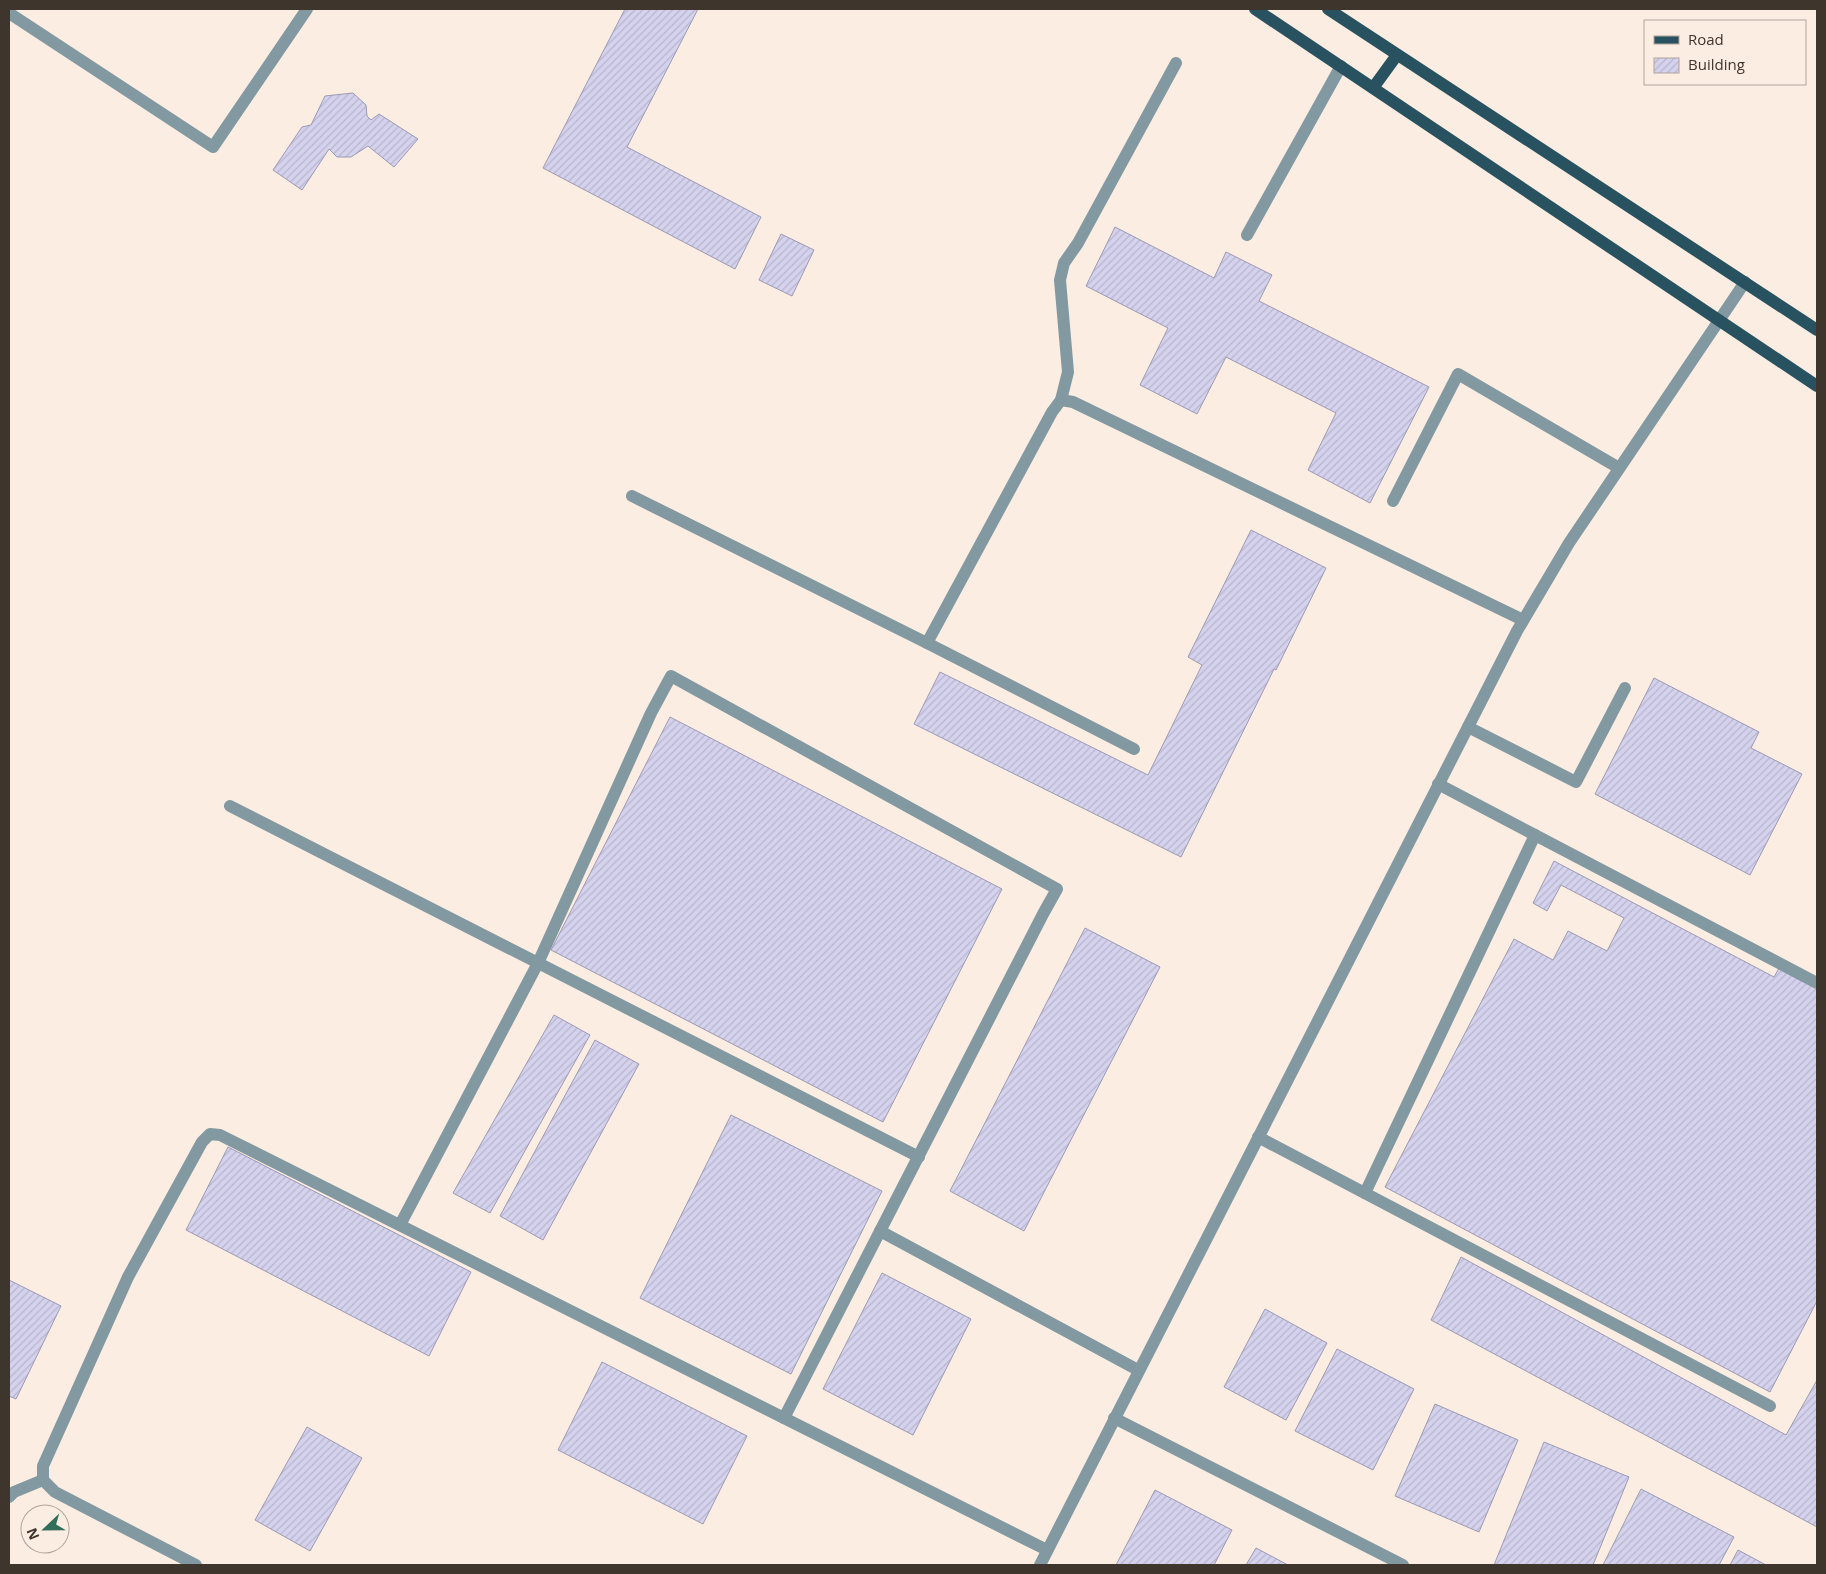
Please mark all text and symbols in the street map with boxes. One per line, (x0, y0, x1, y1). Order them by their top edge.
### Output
legend (1644, 20, 1806, 85)
text: Road (1688, 29, 1724, 49)
text: Building (1688, 54, 1745, 74)
north arrow (20, 1504, 70, 1554)
text: N (22, 1525, 43, 1543)

